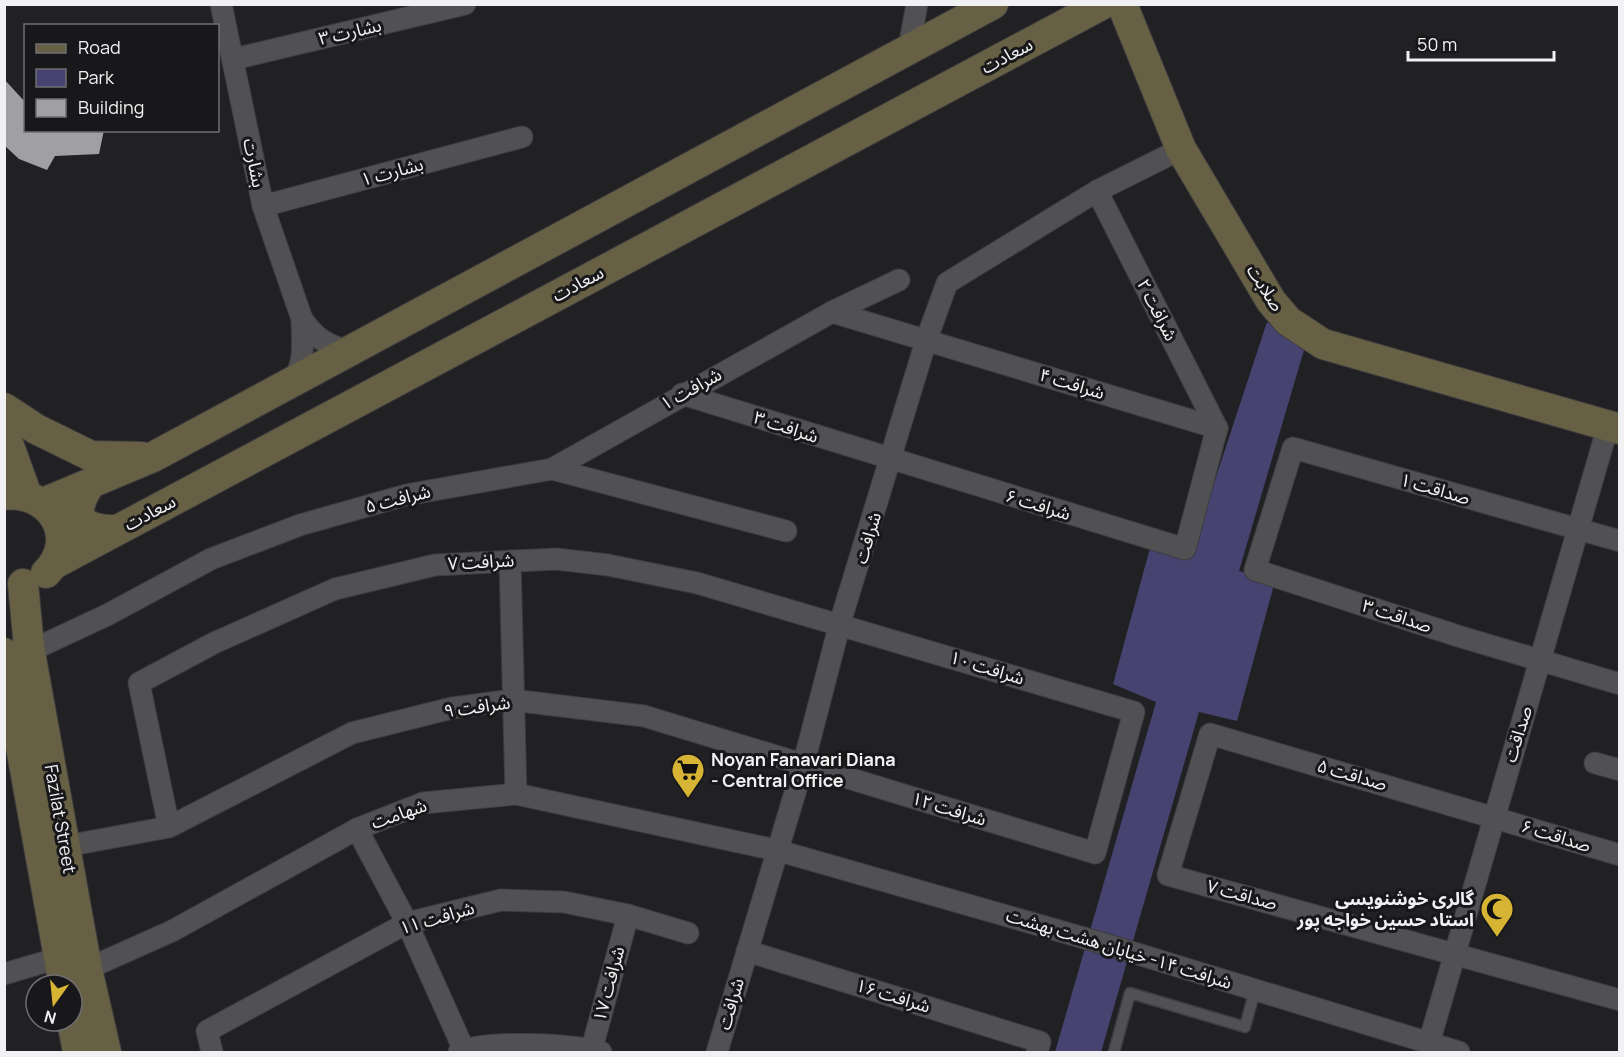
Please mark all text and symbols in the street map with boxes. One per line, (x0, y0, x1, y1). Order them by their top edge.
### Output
street label: بشارت ۳ (316, 12, 384, 50)
legend (24, 24, 219, 132)
scale bar (1408, 24, 1554, 62)
street label: سعادت (977, 32, 1037, 79)
text: 50 m (1417, 32, 1457, 56)
text: Road (78, 35, 121, 59)
text: Park (78, 65, 115, 89)
text: Building (78, 95, 144, 119)
street label: بشارت (238, 136, 272, 190)
street label: بشارت ۱ (358, 151, 426, 191)
street label: صلابت (1242, 259, 1290, 316)
street label: سعادت (548, 260, 608, 307)
street label: شرافت ۲ (1132, 274, 1184, 345)
street label: شرافت ۱ (656, 361, 726, 415)
street label: شرافت ۴ (1037, 362, 1108, 404)
street label: شرافت ۳ (751, 404, 822, 448)
street label: صداقت ۱ (1397, 467, 1473, 509)
street label: شرافت ۵ (362, 478, 433, 518)
street label: شرافت ۶ (1003, 483, 1074, 525)
street label: سعادت (120, 489, 180, 536)
street label: شرافت (848, 509, 886, 566)
street label: شرافت ۷ (447, 547, 515, 575)
street label: صداقت ۳ (1359, 593, 1435, 638)
street label: شرافت ۱۰ (947, 644, 1028, 690)
street label: شرافت ۹ (442, 689, 512, 723)
street label: صداقت (1497, 703, 1537, 765)
place label: Noyan Fanavari Diana - Central Office (711, 747, 896, 792)
supermarket icon: Noyan Fanavari Diana - Central Office (670, 752, 706, 799)
street label: صداقت ۵ (1314, 753, 1390, 795)
street label: Fazilat Street (40, 762, 82, 875)
street label: شرافت ۱۲ (909, 785, 990, 831)
street label: شهامت (368, 792, 430, 834)
street label: صداقت ۶ (1518, 813, 1594, 857)
street label: صداقت ۷ (1205, 873, 1280, 915)
place label: گالری خوشنویسی استاد حسین خواجه پور (1296, 886, 1475, 932)
mosque icon: گالری خوشنویسی استاد حسین خواجه پور (1479, 891, 1515, 938)
street label: شرافت ۱۱ (396, 895, 477, 939)
street label: شرافت ۱۴- خیابان هشت بهشت (1004, 902, 1235, 994)
street label: شرافت ۱۷ (586, 943, 630, 1024)
street label: شرافت ۱۶ (853, 972, 934, 1018)
north arrow (24, 973, 84, 1033)
street label: شرافت (711, 975, 749, 1032)
text: N (42, 1005, 59, 1030)

